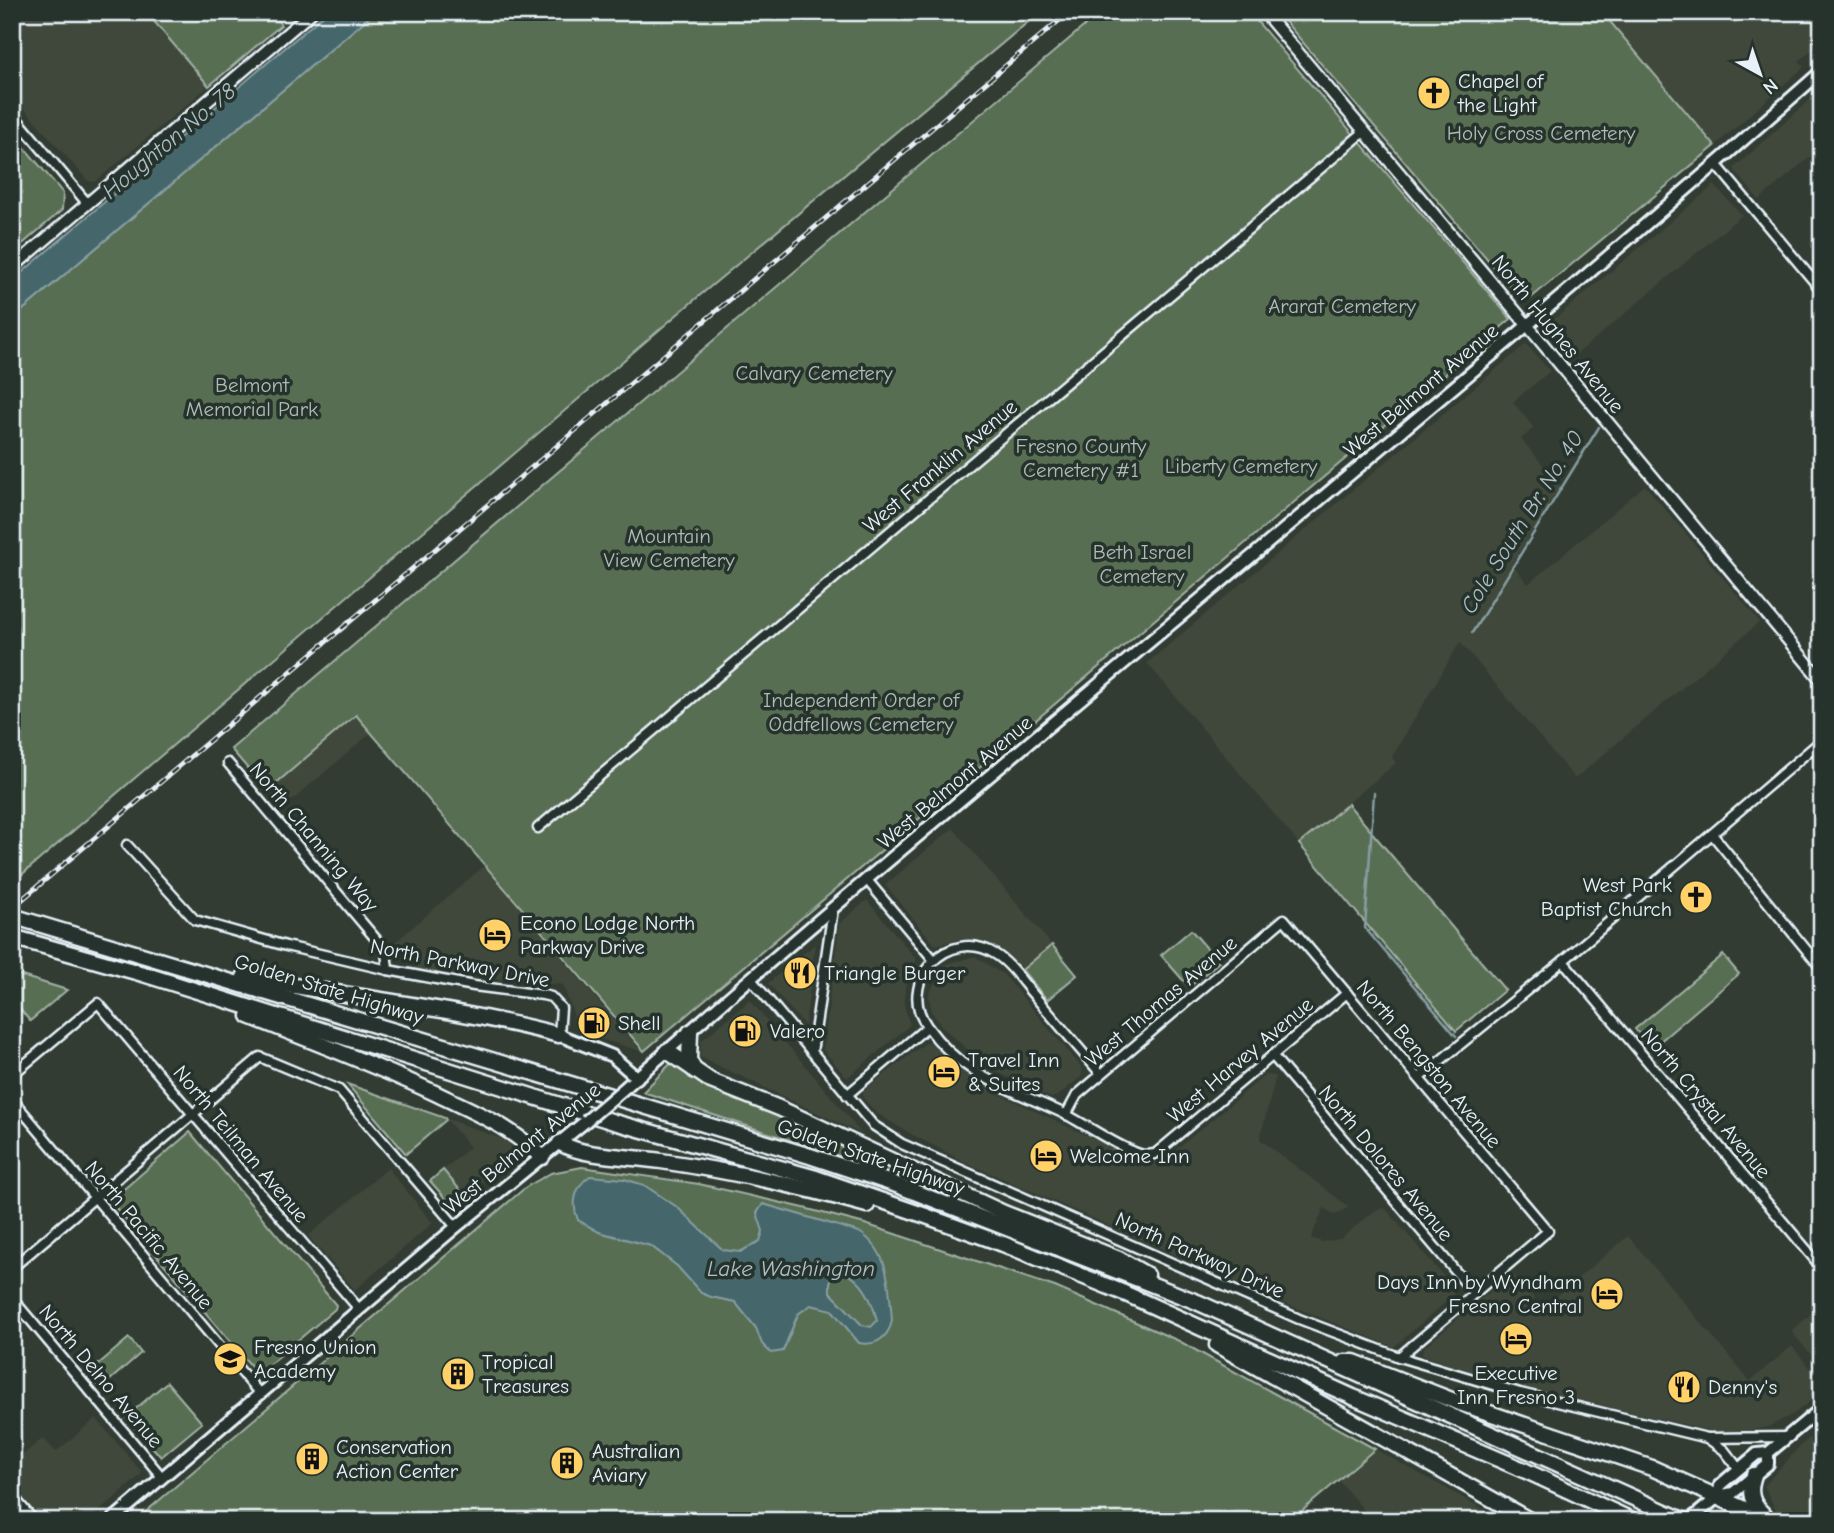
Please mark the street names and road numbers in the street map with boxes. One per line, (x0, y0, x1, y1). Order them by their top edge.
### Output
street label: North Hughes Avenue (1487, 250, 1629, 418)
street label: West Belmont Avenue (1339, 318, 1503, 462)
street label: West Franklin Avenue (858, 395, 1022, 537)
street label: West Belmont Avenue (873, 710, 1037, 854)
street label: North Channing Way (245, 758, 384, 917)
street label: West Thomas Avenue (1080, 931, 1242, 1071)
street label: North Parkway Drive (368, 934, 552, 992)
street label: Golden State Highway (232, 949, 427, 1029)
street label: North Bengston Avenue (1352, 975, 1506, 1153)
street label: West Harvey Avenue (1162, 992, 1318, 1128)
street label: North Crystal Avenue (1636, 1023, 1776, 1183)
street label: North Teilman Avenue (168, 1061, 314, 1227)
street label: West Belmont Avenue (439, 1078, 605, 1218)
street label: North Dolores Avenue (1314, 1080, 1458, 1246)
street label: Golden State Highway (774, 1114, 968, 1201)
street label: North Pacific Avenue (80, 1156, 218, 1314)
street label: North Parkway Drive (1112, 1207, 1288, 1303)
street label: North Delno Avenue (34, 1300, 168, 1452)

